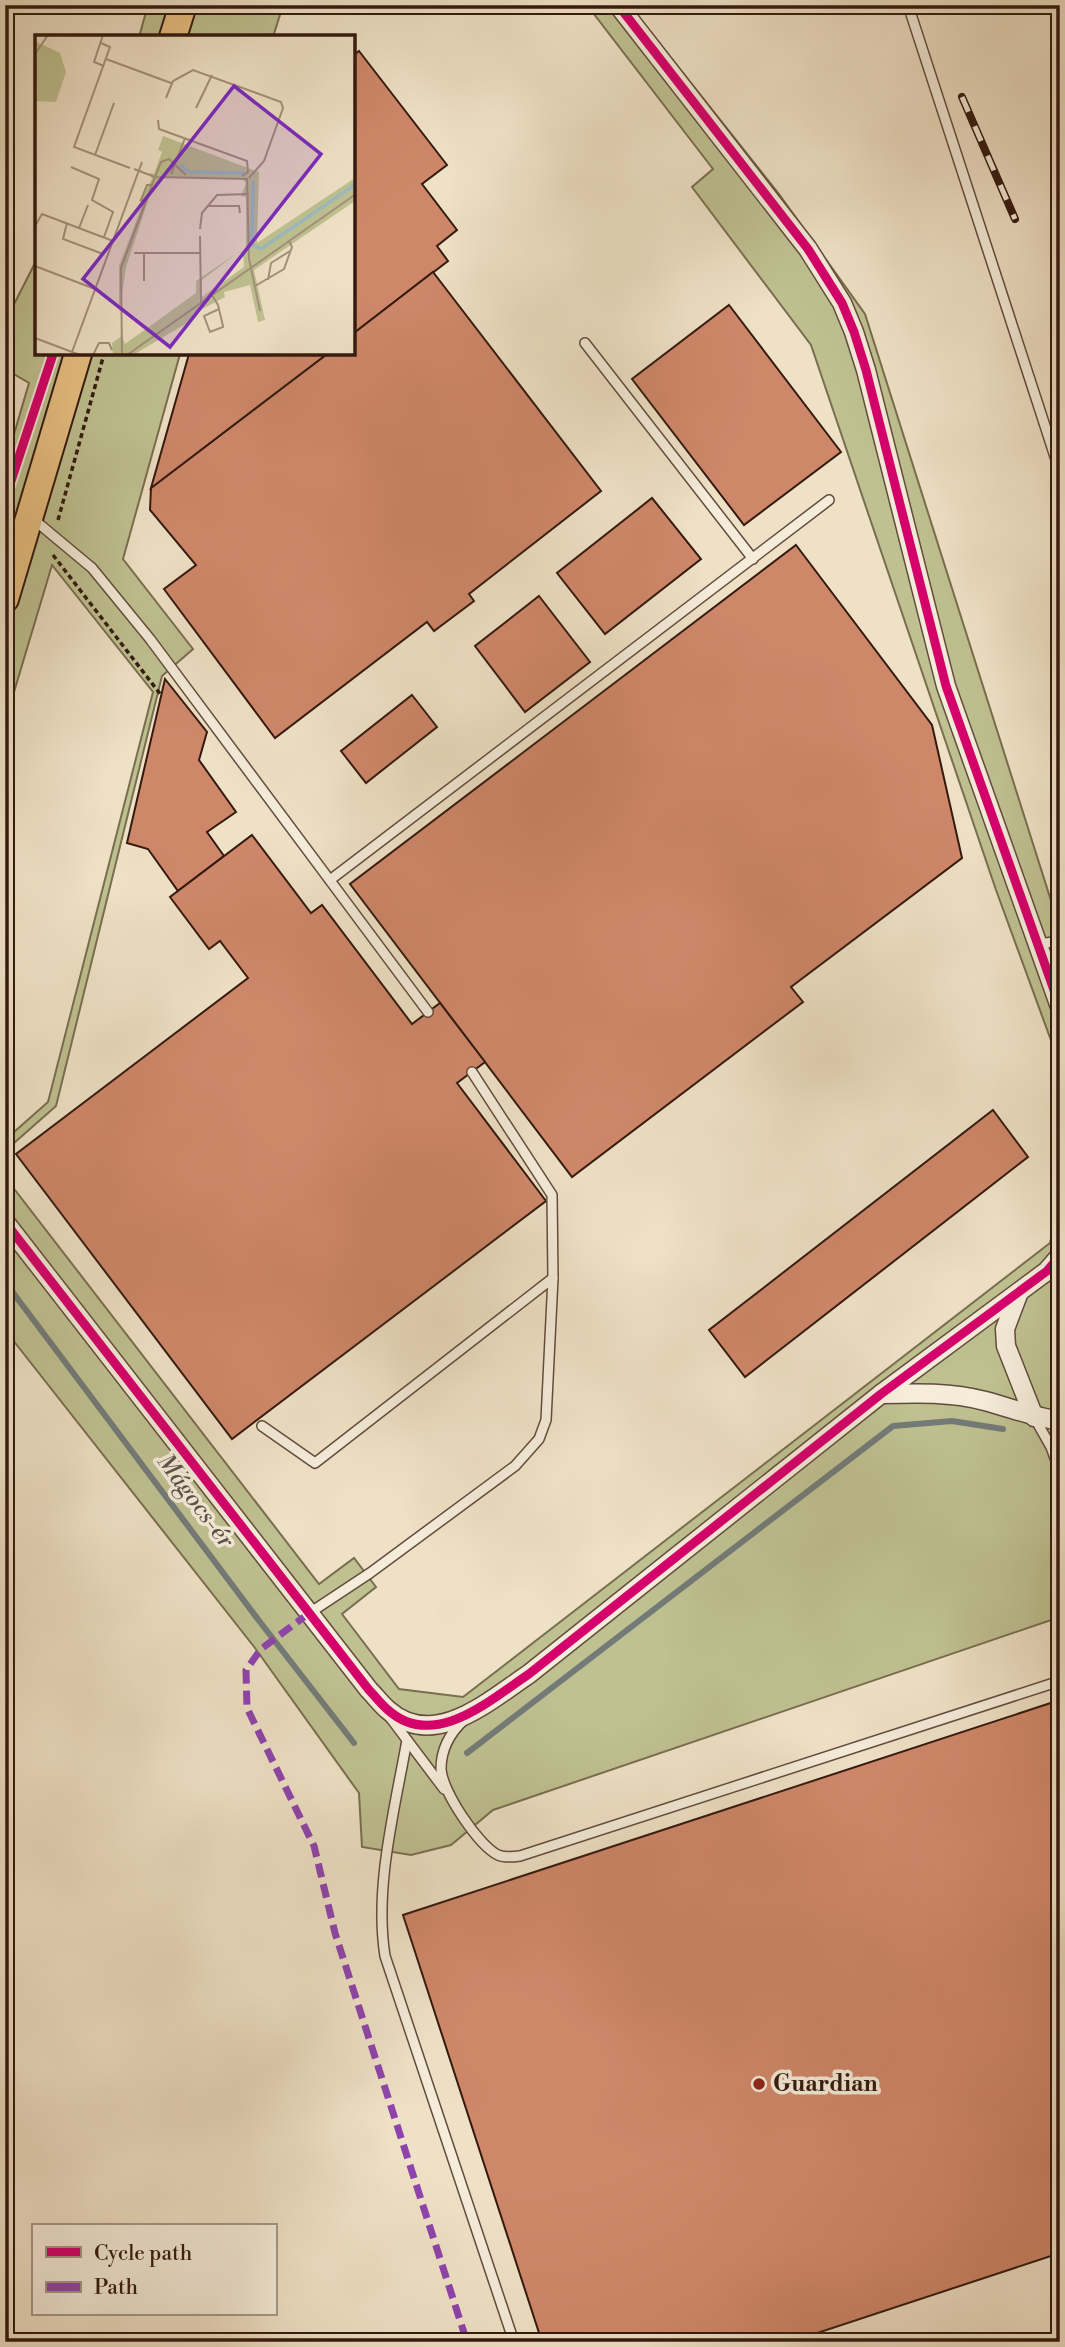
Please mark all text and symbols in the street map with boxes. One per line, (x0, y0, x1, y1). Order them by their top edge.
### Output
inset map (35, 35, 355, 355)
water label: Mágocs-ér (150, 1448, 241, 1555)
place label: Guardian (773, 2070, 878, 2098)
marker: Guardian (751, 2076, 767, 2092)
legend (32, 2224, 276, 2316)
text: Cycle path (94, 2241, 193, 2267)
text: Path (94, 2275, 139, 2301)

